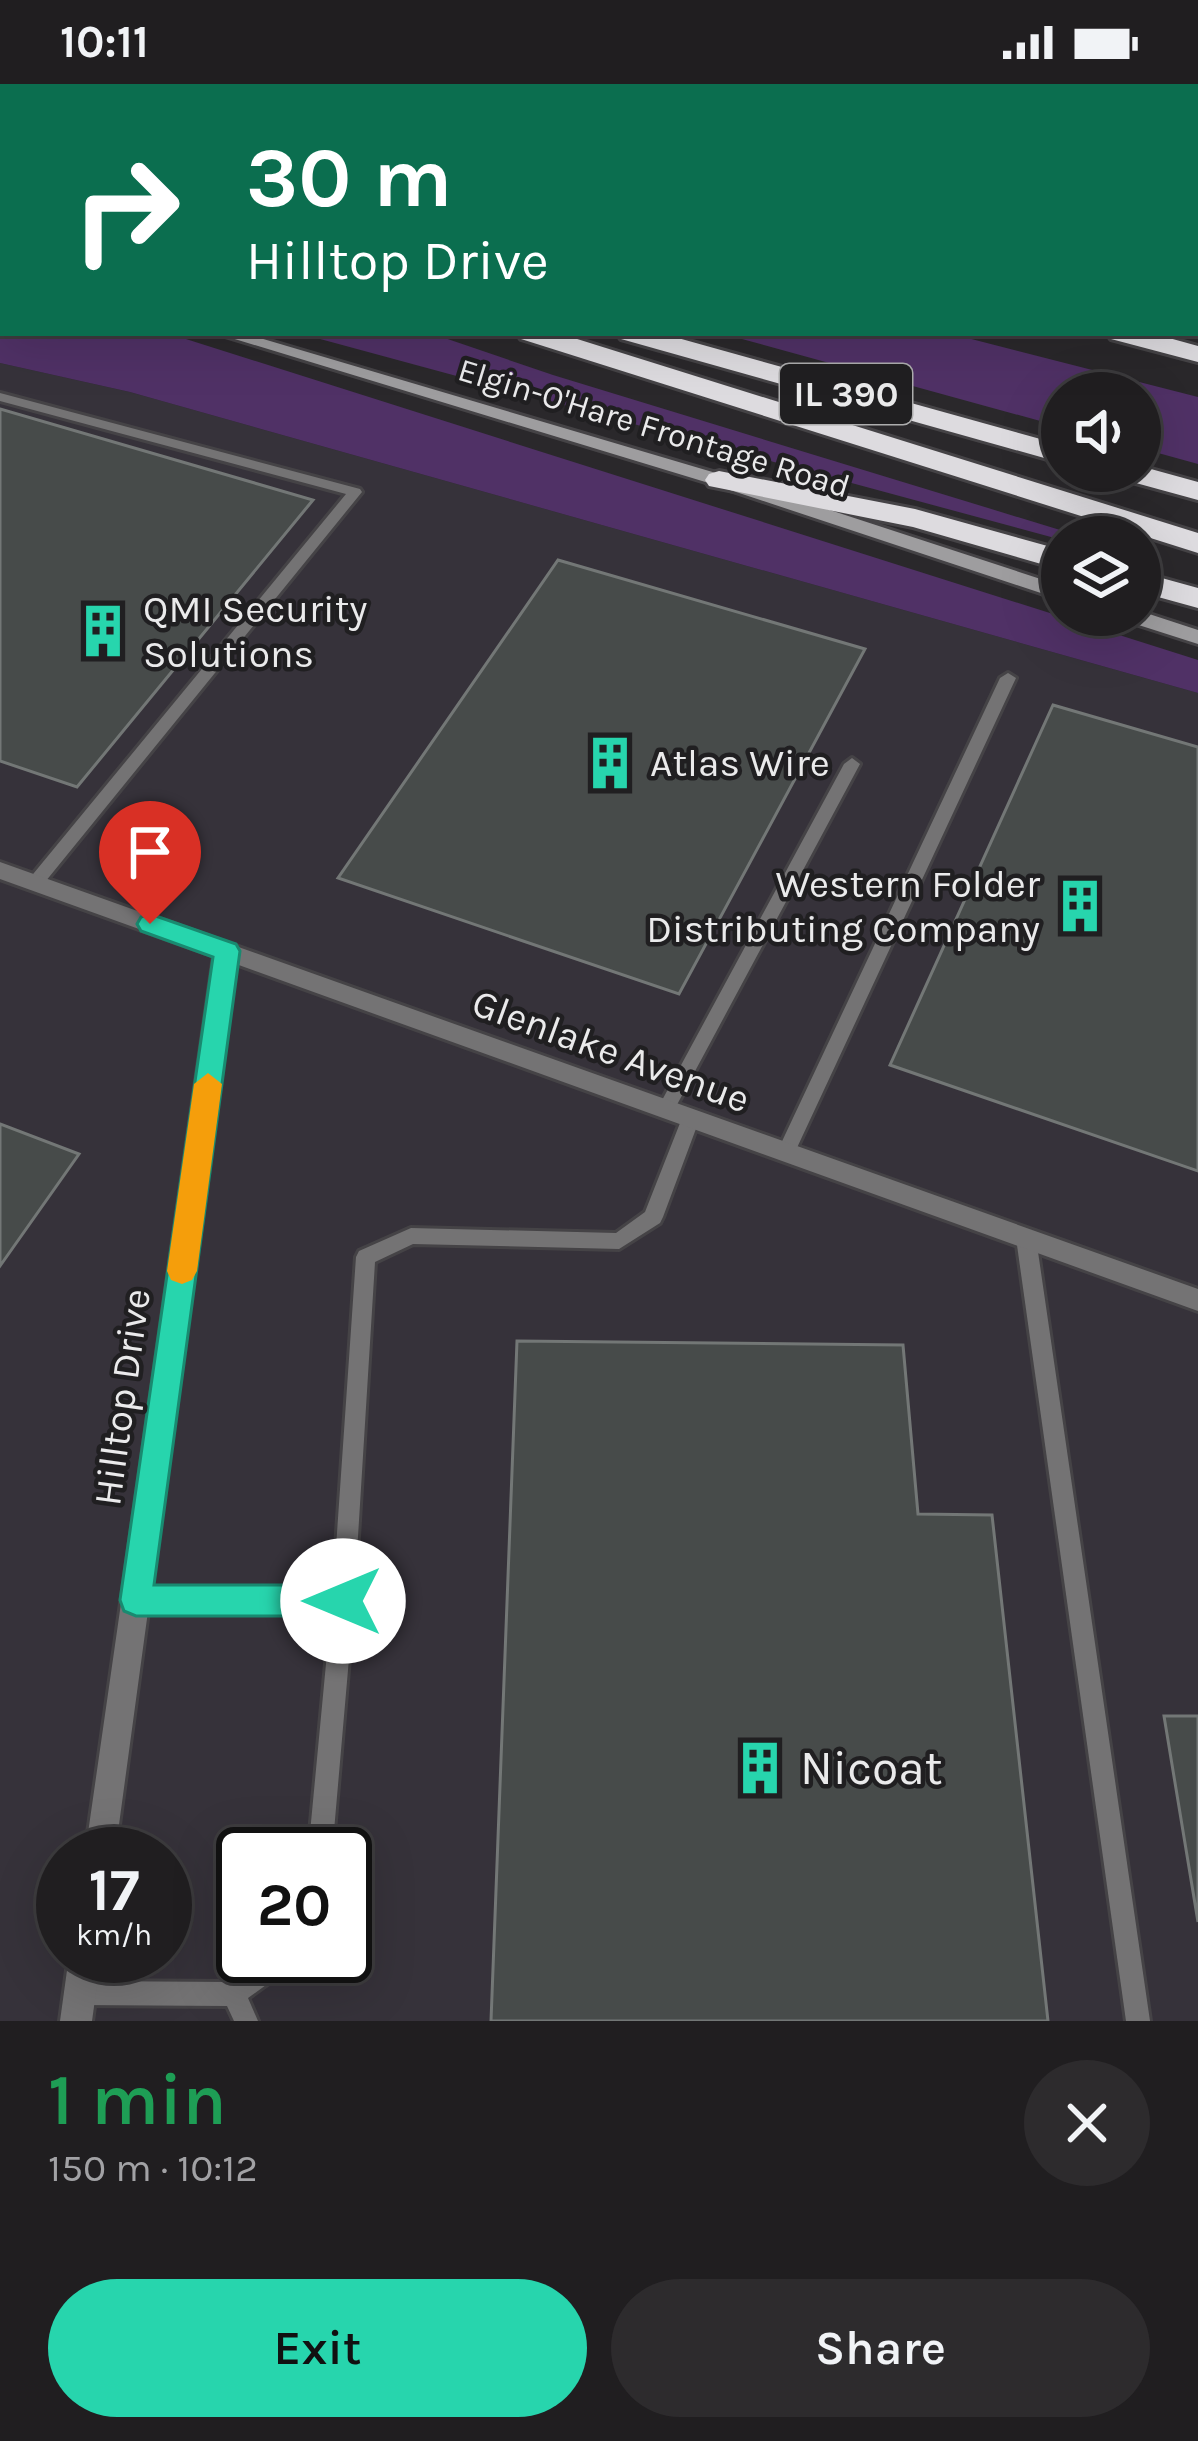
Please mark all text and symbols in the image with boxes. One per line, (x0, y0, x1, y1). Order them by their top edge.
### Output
text: 10:11 (60, 16, 149, 68)
text: 30 m (246, 129, 452, 227)
icon: right (48, 132, 204, 288)
text: Hilltop Drive (246, 229, 549, 293)
street label: Elgin-O'Hare Frontage Road (454, 350, 854, 506)
road number: IL 390 (780, 364, 912, 424)
map controls (1041, 372, 1161, 636)
button: sound (1041, 372, 1161, 492)
button: layers (1041, 516, 1161, 636)
place label: QMI Security Solutions (143, 586, 368, 677)
building icon: QMI Security Solutions (74, 602, 132, 660)
building icon: Atlas Wire (581, 734, 639, 792)
place label: Atlas Wire (650, 740, 830, 786)
pin (99, 801, 201, 924)
icon: arrive (117, 819, 183, 885)
place label: Western Folder Distributing Company (646, 861, 1041, 952)
building icon: Western Folder Distributing Company (1051, 877, 1109, 935)
street label: Glenlake Avenue (466, 980, 756, 1122)
street label: Hilltop Drive (84, 1286, 160, 1508)
position arrow (280, 1538, 406, 1664)
building icon: Nicoat (731, 1739, 789, 1797)
place label: Nicoat (800, 1740, 943, 1796)
speed limit sign: 20 (216, 1827, 372, 1983)
text: 17 (88, 1855, 140, 1925)
text: km/h (76, 1917, 152, 1953)
text: 1 min (48, 2058, 227, 2142)
button: close (1024, 2060, 1150, 2186)
text: 150 m · 10:12 (48, 2145, 258, 2191)
button: Exit (48, 2279, 587, 2417)
button: Share (611, 2279, 1150, 2417)

